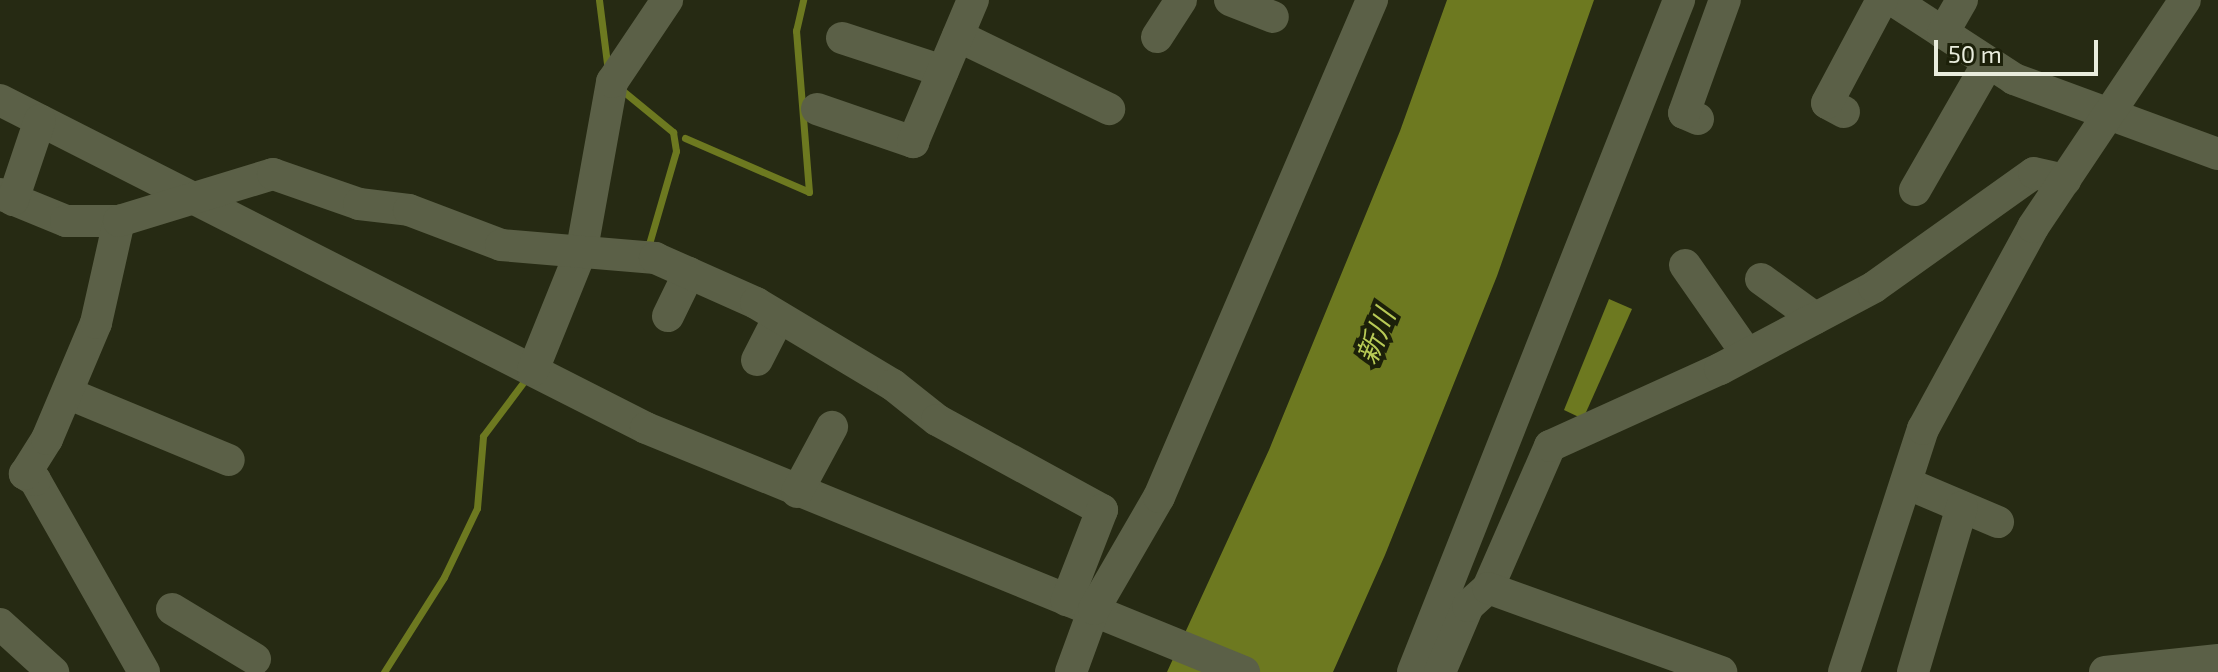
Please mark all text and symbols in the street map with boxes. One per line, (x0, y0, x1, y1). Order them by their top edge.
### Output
scale bar (1938, 24, 2102, 74)
text: 50 m (1948, 39, 2002, 68)
water label: 新川 (1349, 304, 1401, 368)

